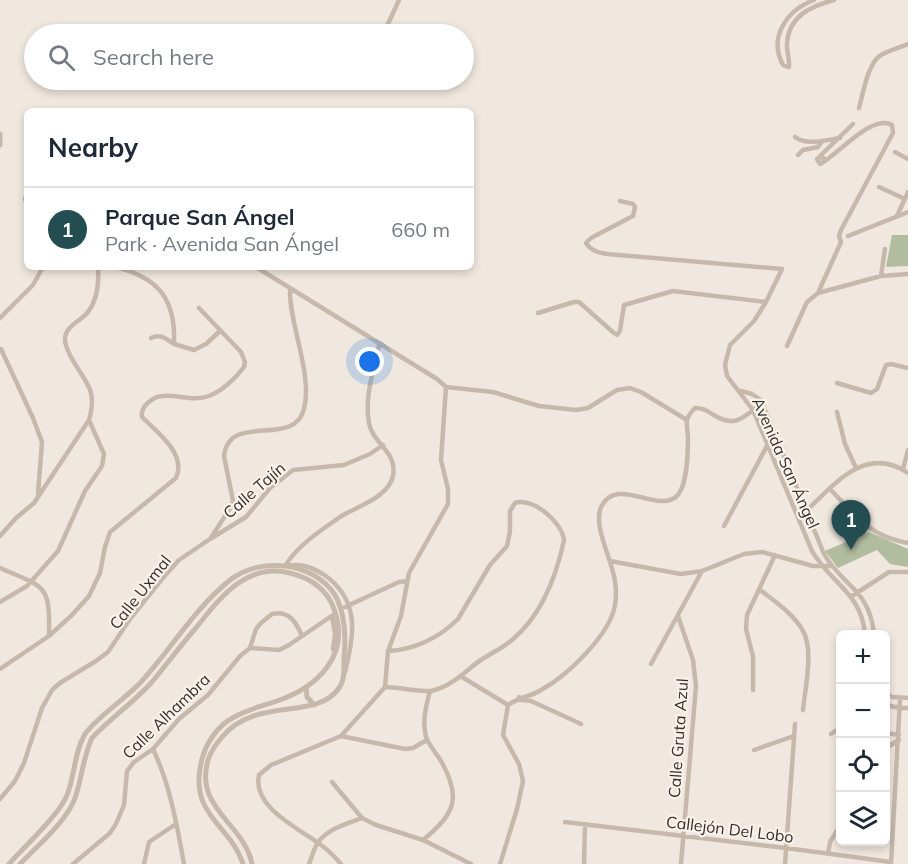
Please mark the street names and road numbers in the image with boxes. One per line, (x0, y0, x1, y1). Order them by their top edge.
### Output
street label: Avenida San Ángel (748, 394, 824, 532)
street label: Calle Tajín (219, 458, 289, 522)
street label: Calle Uxmal (105, 551, 175, 633)
street label: Calle Alhambra (118, 669, 214, 763)
street label: Calle Gruta Azul (664, 677, 692, 799)
street label: Callejón Del Lobo (665, 811, 795, 847)

